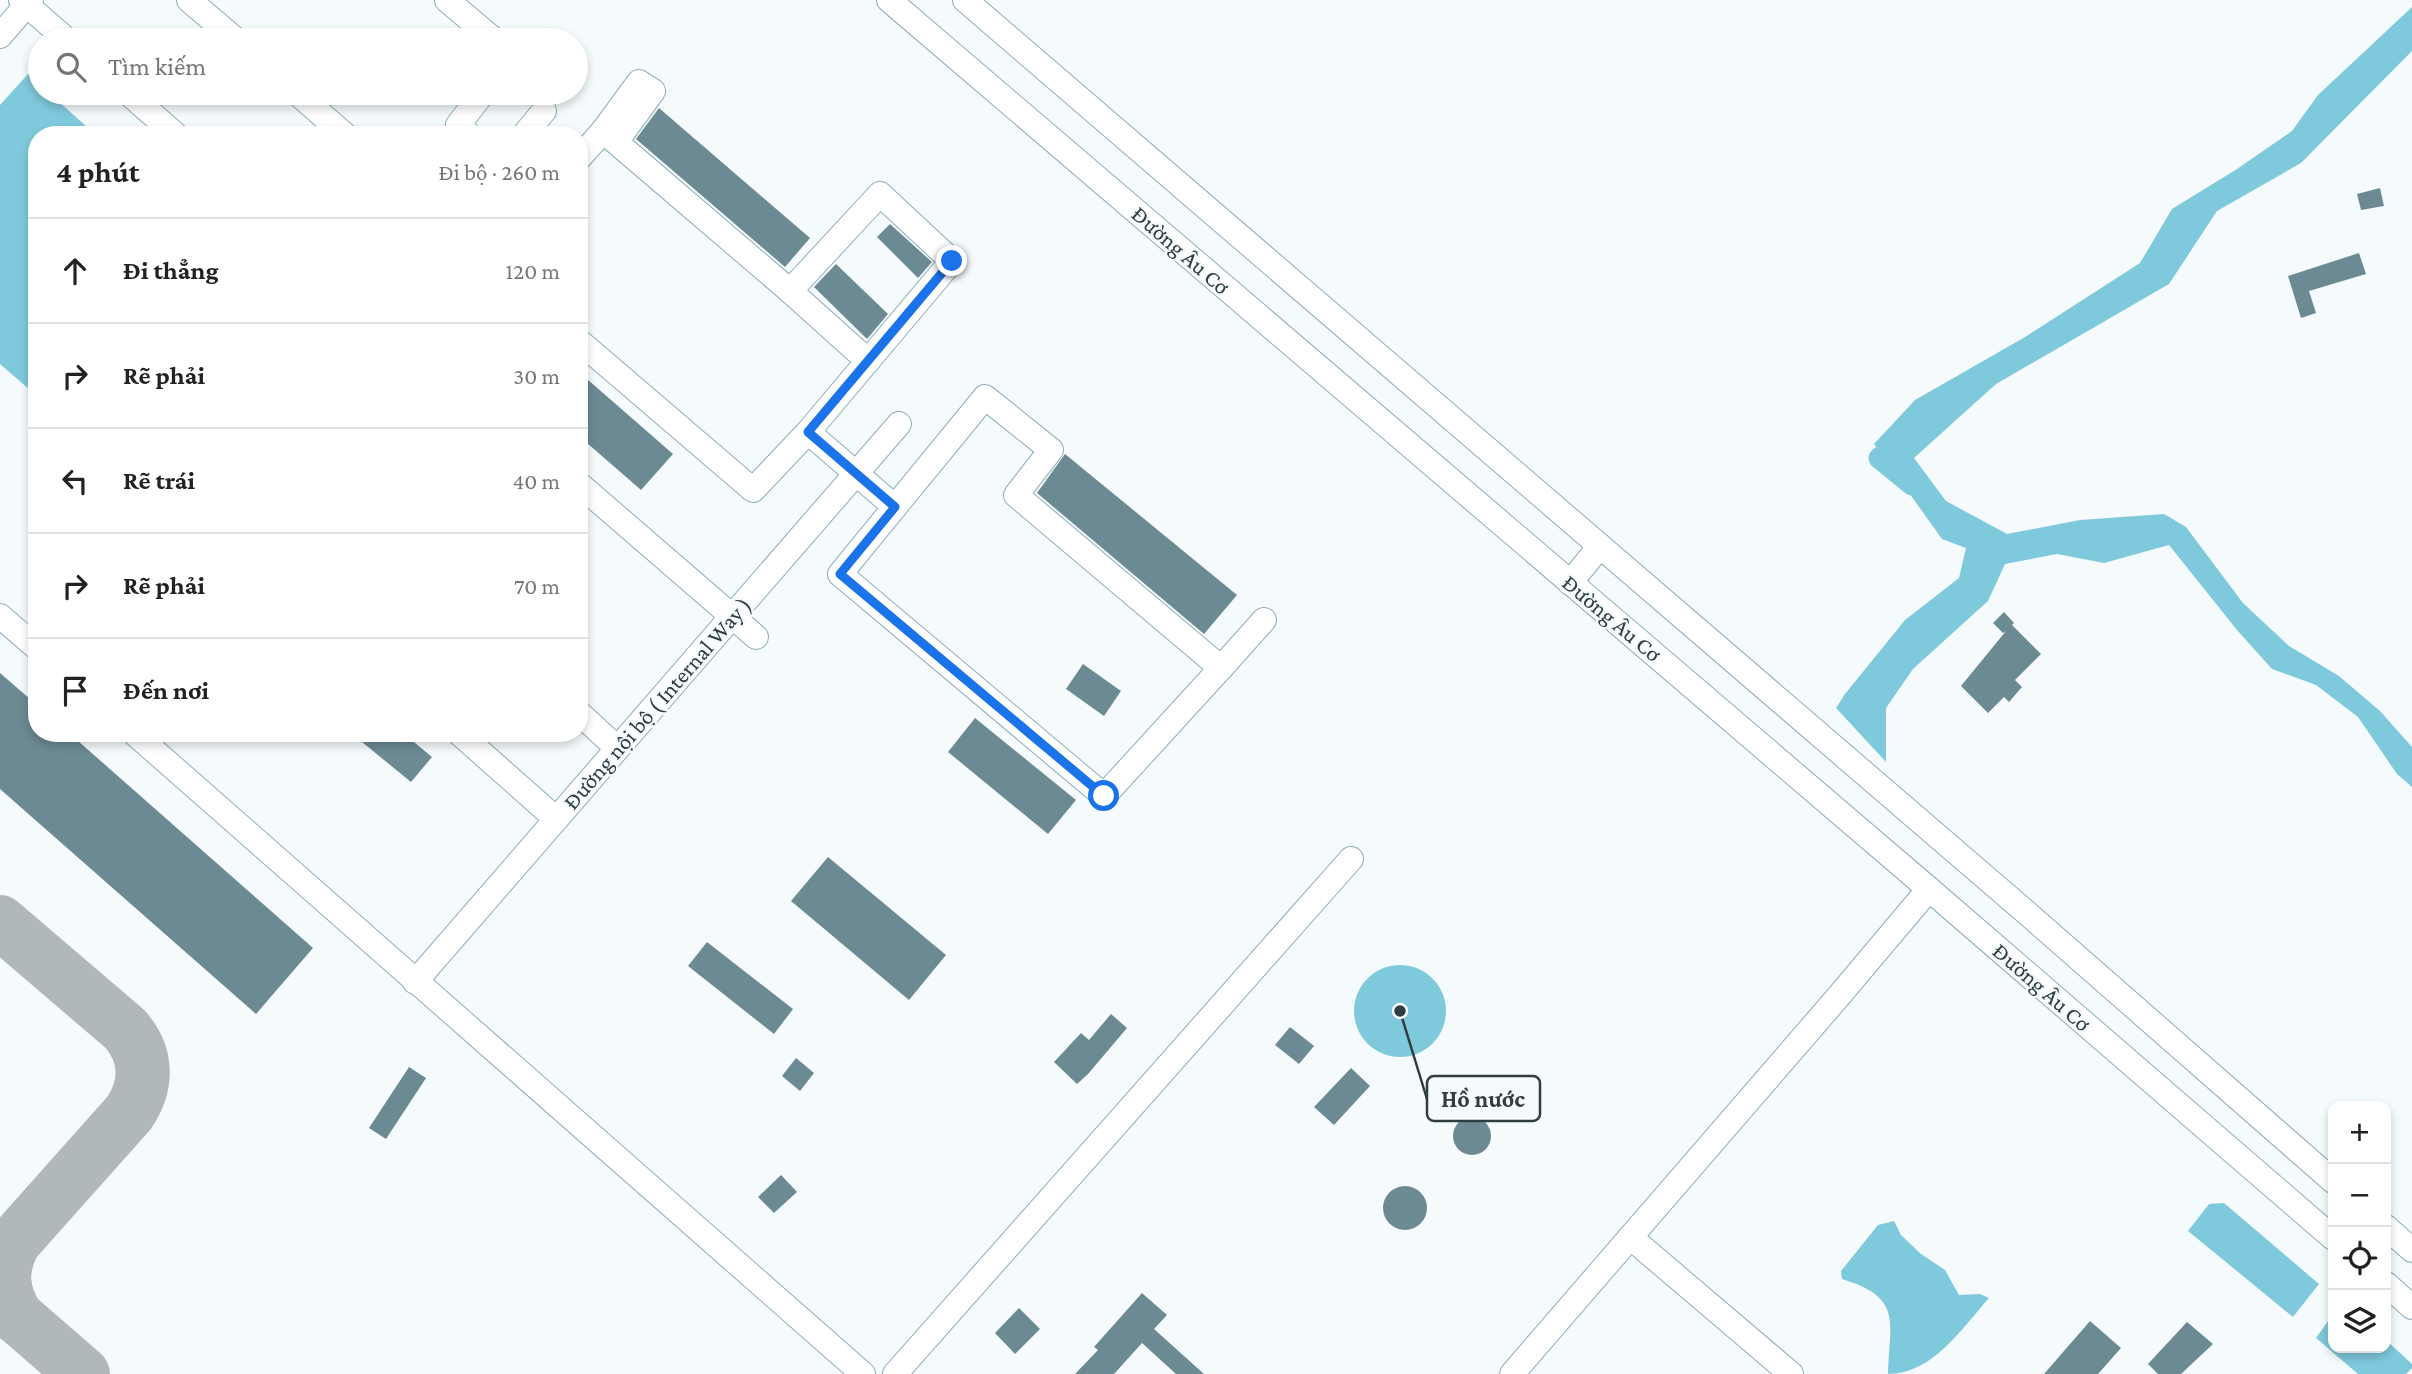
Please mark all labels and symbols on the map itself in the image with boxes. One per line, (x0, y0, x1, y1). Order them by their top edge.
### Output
street label: Đường Âu Cơ (1127, 201, 1235, 299)
route end (936, 245, 967, 276)
street label: Đường Âu Cơ (1557, 569, 1667, 667)
street label: Đường nội bộ ( Internal Way ) (558, 592, 757, 815)
route start (1088, 780, 1119, 811)
street label: Đường Âu Cơ (1988, 938, 2096, 1036)
callout: Hồ nước (1427, 1076, 1540, 1121)
text: Hồ nước (1441, 1085, 1525, 1112)

